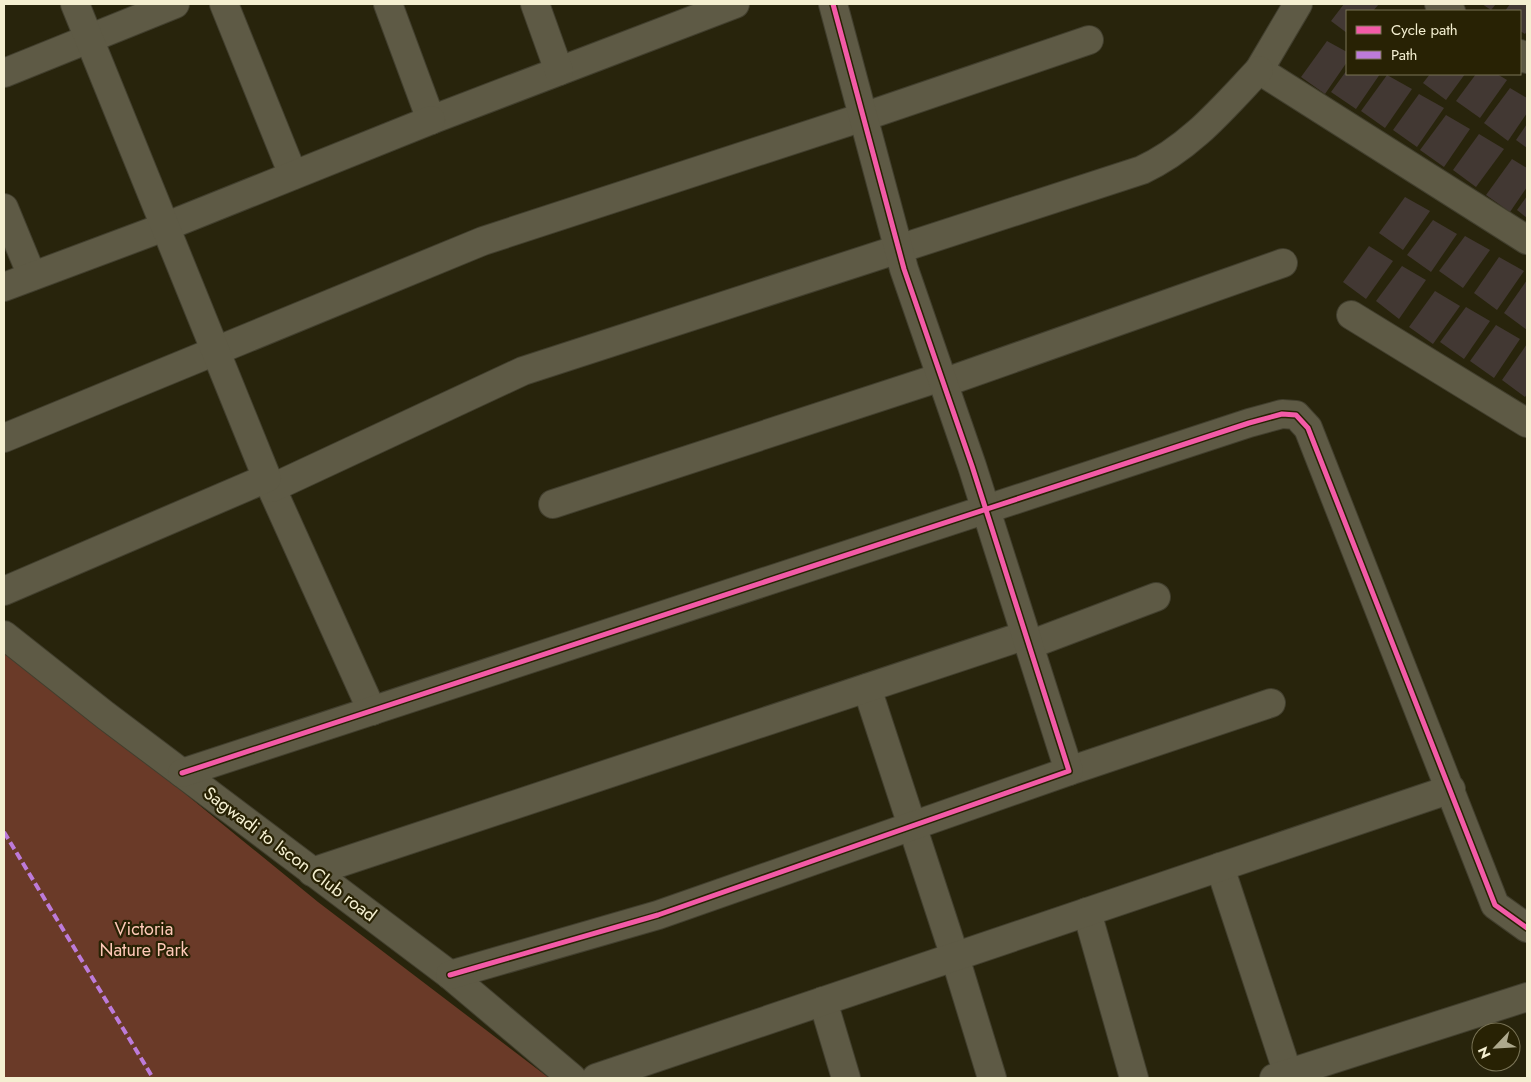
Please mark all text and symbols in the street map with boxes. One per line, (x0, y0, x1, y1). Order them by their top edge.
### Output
legend (1346, 10, 1521, 75)
text: Cycle path (1391, 19, 1458, 41)
text: Path (1391, 44, 1417, 66)
street label: Sagwadi to Iscon Club road (198, 780, 382, 928)
park label: Victoria Nature Park (99, 916, 189, 963)
north arrow (1471, 1022, 1521, 1072)
text: N (1473, 1043, 1496, 1062)

